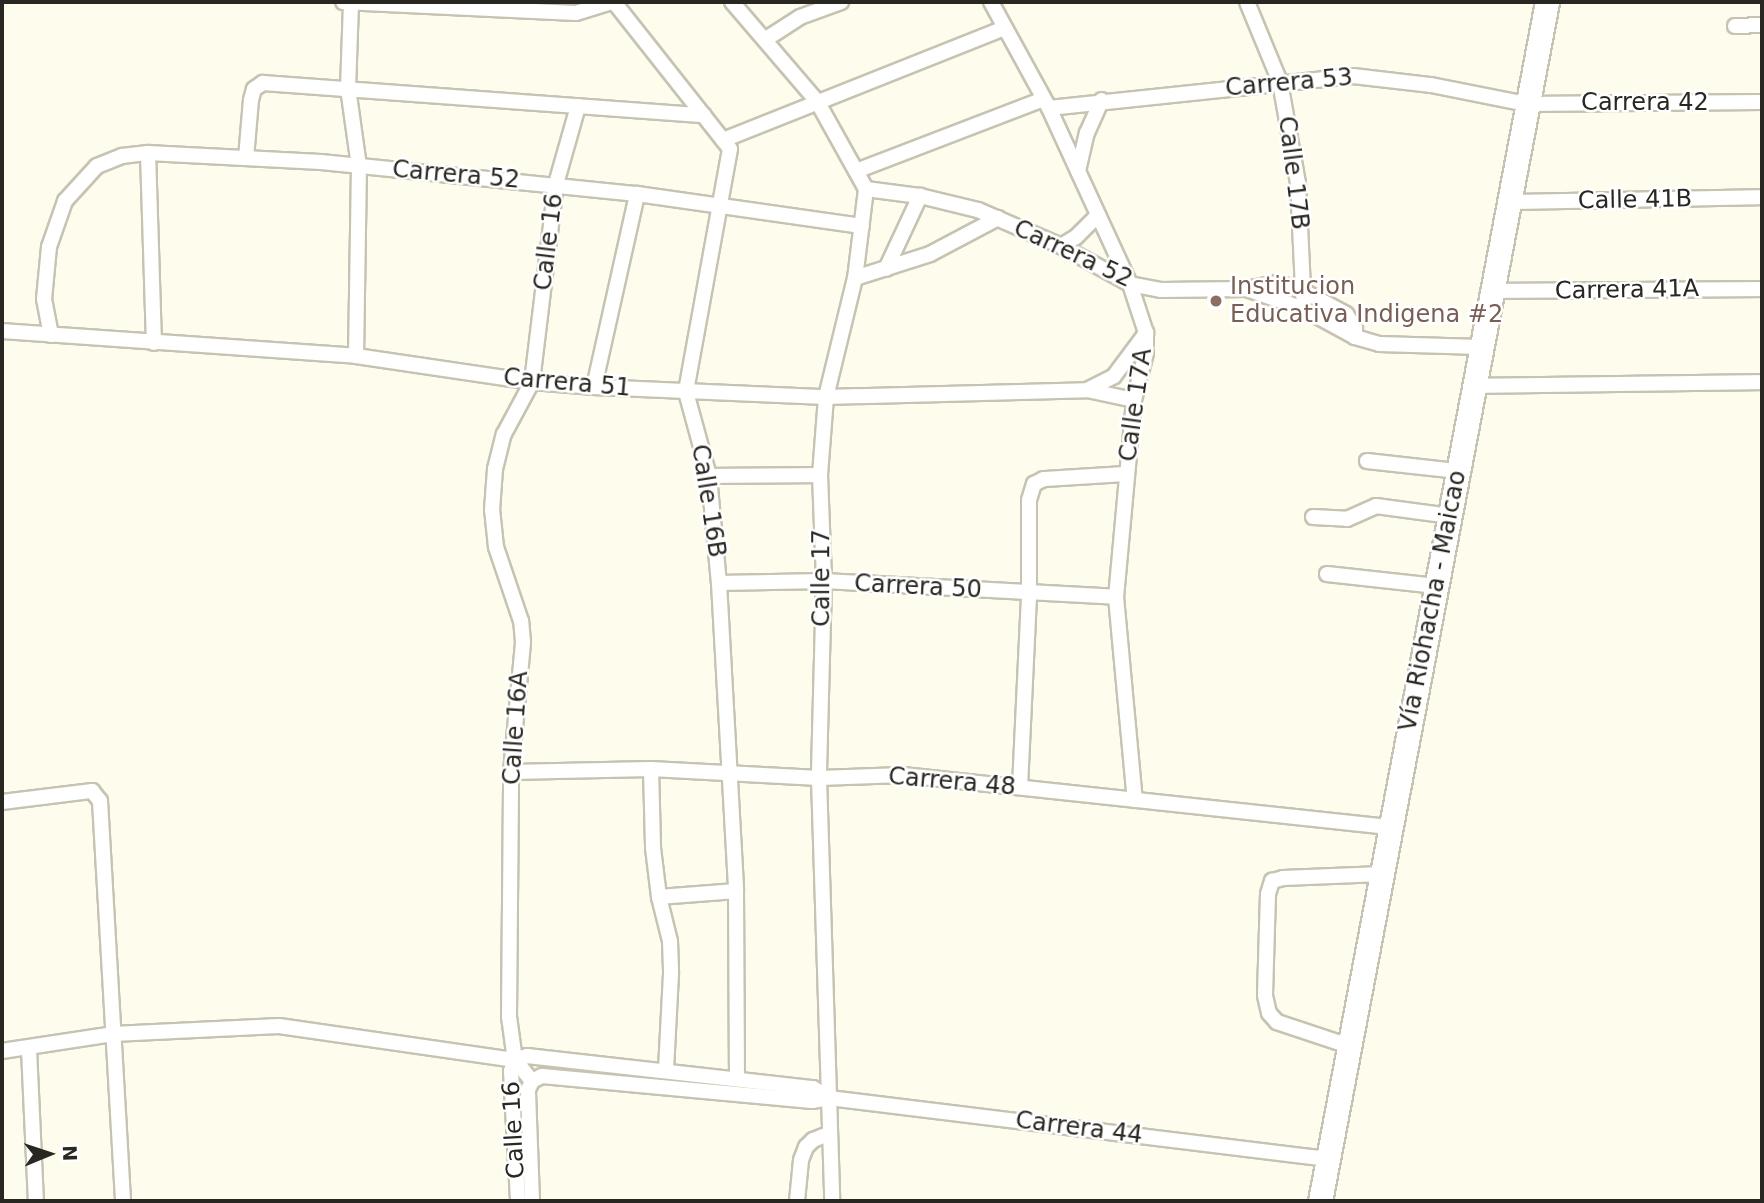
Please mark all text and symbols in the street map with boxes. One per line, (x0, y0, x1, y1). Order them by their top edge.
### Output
street label: Carrera 53 (1224, 63, 1354, 103)
street label: Carrera 42 (1581, 89, 1709, 117)
street label: Calle 17B (1272, 115, 1314, 231)
street label: Carrera 52 (391, 155, 521, 195)
street label: Calle 41B (1578, 185, 1692, 215)
street label: Calle 16 (529, 192, 569, 292)
street label: Carrera 52 (1009, 214, 1137, 294)
place label: Institucion Educativa Indigena #2 (1230, 273, 1503, 329)
street label: Carrera 41A (1555, 274, 1699, 306)
marker: Institucion Educativa Indigena #2 (1208, 293, 1224, 309)
street label: Calle 17A (1114, 346, 1158, 464)
street label: Carrera 51 (502, 363, 632, 403)
street label: Calle 16B (685, 442, 731, 560)
street label: Vía Riohacha - Maicao (1394, 468, 1472, 734)
street label: Calle 17 (808, 529, 836, 627)
street label: Carrera 50 (853, 569, 983, 605)
street label: Calle 16A (498, 670, 534, 786)
street label: Carrera 48 (887, 762, 1017, 802)
street label: Calle 16 (497, 1080, 531, 1180)
street label: Carrera 44 (1014, 1106, 1144, 1150)
north arrow (14, 1119, 84, 1189)
text: N (59, 1145, 81, 1162)

